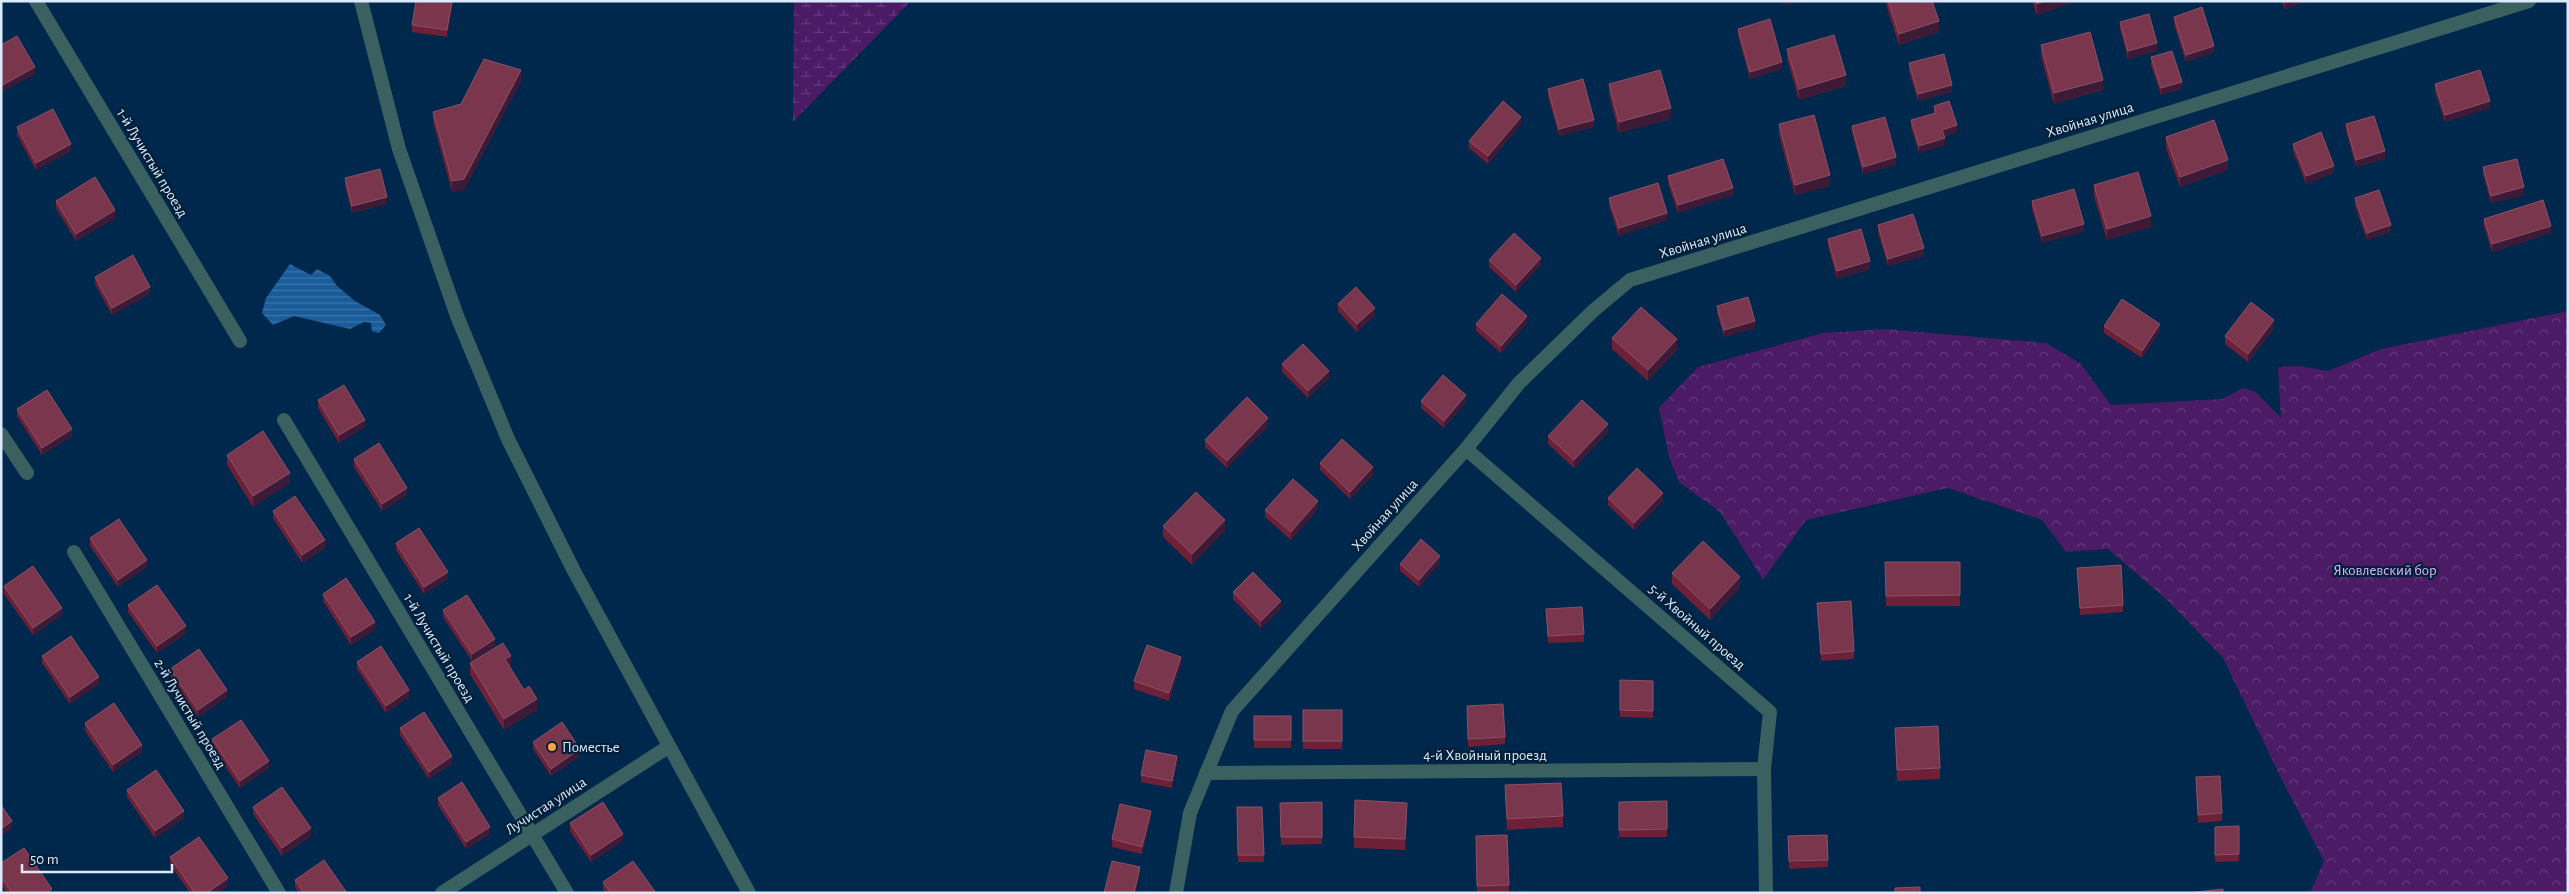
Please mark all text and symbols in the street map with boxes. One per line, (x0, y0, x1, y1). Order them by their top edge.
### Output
street label: Хвойная улица (2045, 100, 2136, 140)
street label: 1-й Лучистый проезд (114, 106, 190, 220)
street label: Хвойная улица (1658, 221, 1749, 261)
street label: Хвойная улица (1349, 476, 1421, 554)
park label: Яковлевский бор (2333, 563, 2437, 578)
street label: 5-й Хвойный проезд (1646, 581, 1748, 673)
street label: 1-й Лучистый проезд (401, 591, 477, 705)
street label: 2-й Лучистый проезд (151, 656, 229, 772)
place label: Поместье (562, 740, 620, 755)
marker: Поместье (546, 741, 558, 753)
street label: 4-й Хвойный проезд (1423, 748, 1547, 763)
street label: Лучистая улица (503, 774, 589, 838)
scale bar (22, 842, 172, 874)
text: 50 m (30, 852, 59, 867)

